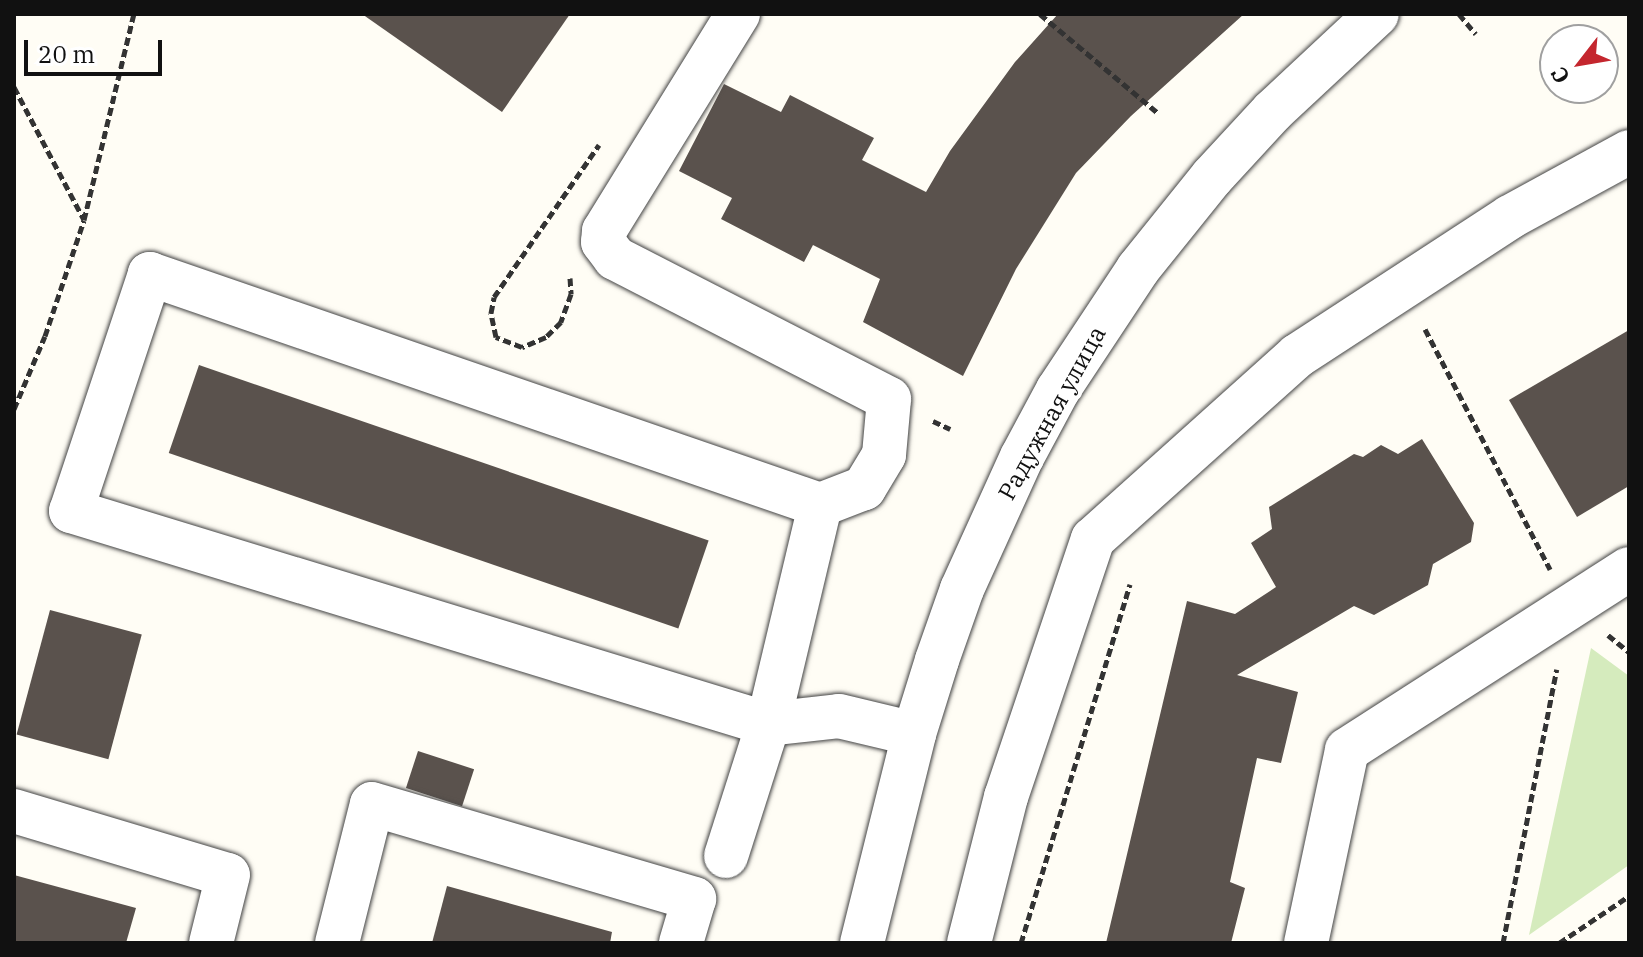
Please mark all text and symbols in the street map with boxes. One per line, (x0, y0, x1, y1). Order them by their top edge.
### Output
scale bar (28, 24, 166, 74)
north arrow (1539, 24, 1619, 104)
text: 20 m (38, 38, 95, 70)
text: С (1544, 62, 1576, 89)
street label: Радужная улица (992, 321, 1112, 505)

